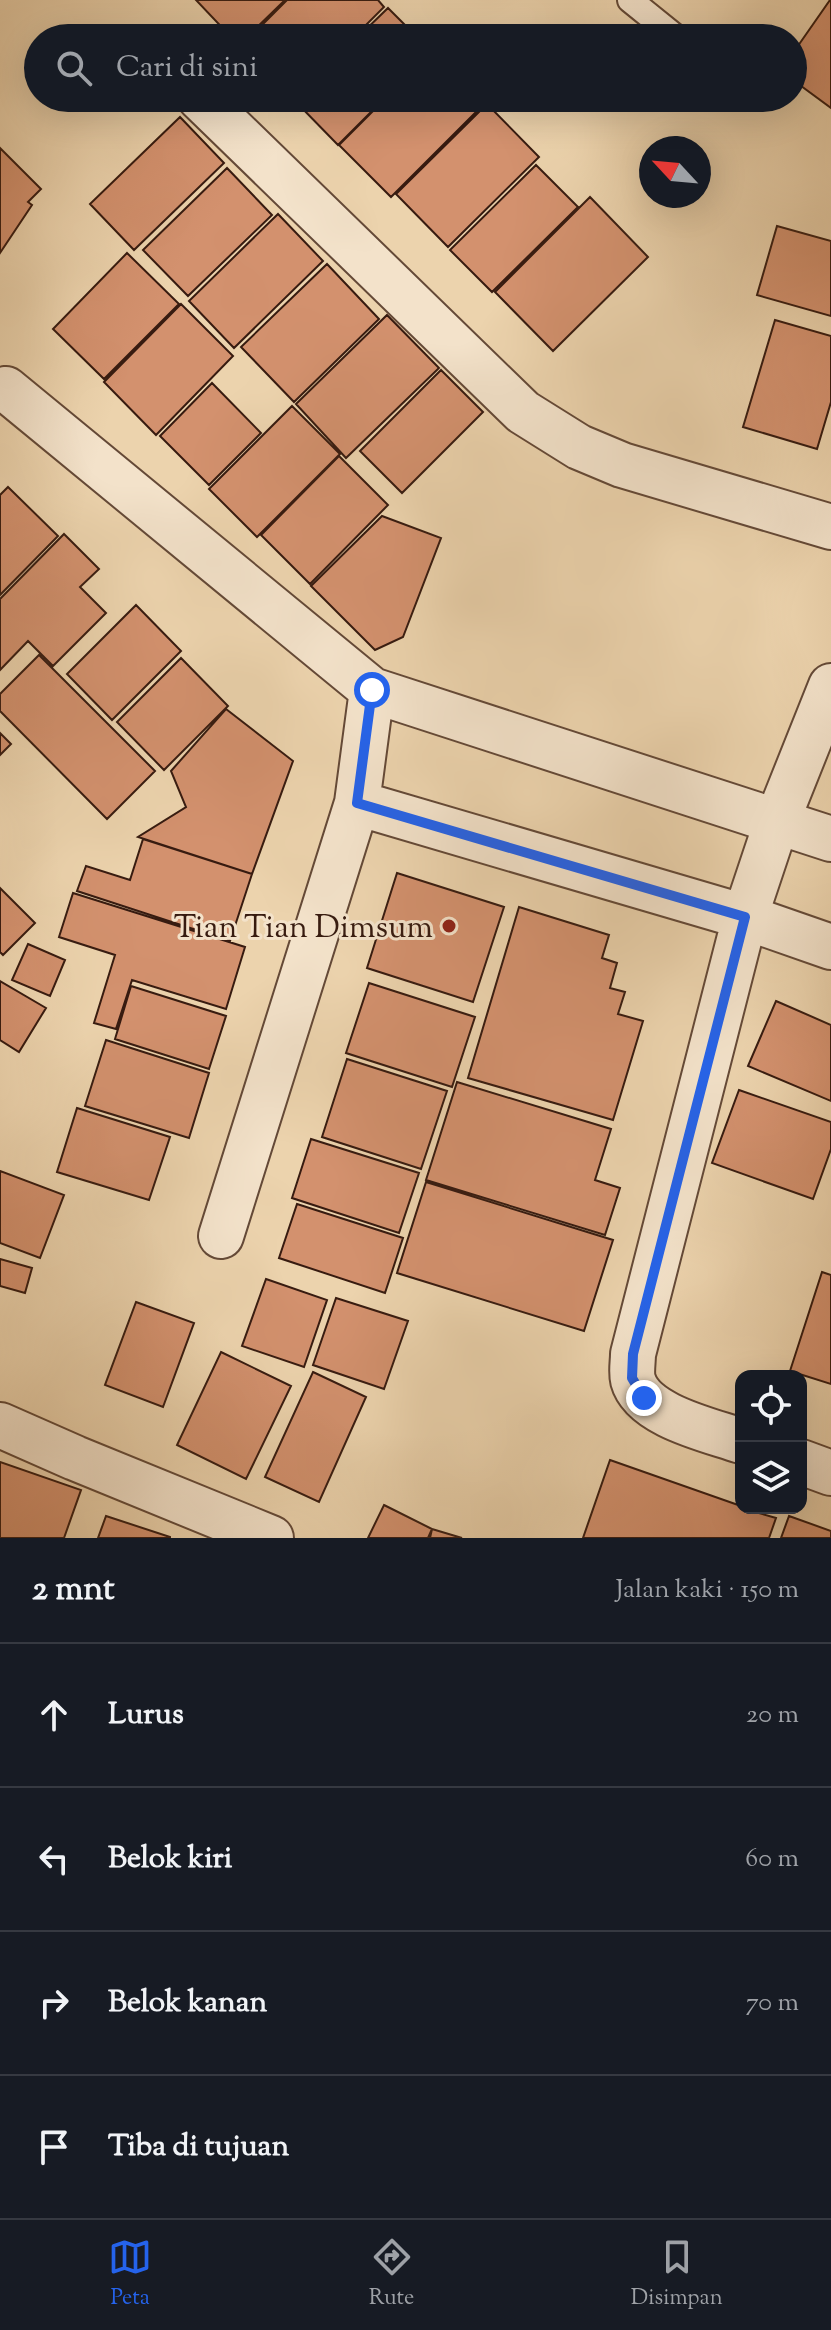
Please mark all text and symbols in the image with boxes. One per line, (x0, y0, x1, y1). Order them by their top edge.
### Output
search box (24, 24, 807, 112)
icon: search (52, 46, 96, 90)
text: Cari di sini (116, 47, 258, 90)
north arrow (639, 136, 711, 208)
route start (354, 672, 390, 708)
place label: Tian Tian Dimsum (174, 906, 433, 952)
marker: Tian Tian Dimsum (440, 917, 458, 935)
map controls (735, 1370, 807, 1514)
button: locate (735, 1370, 807, 1442)
route end (626, 1380, 662, 1416)
button: layers (735, 1442, 807, 1514)
text: 2 mnt (32, 1566, 115, 1615)
text: Jalan kaki · 150 m (615, 1572, 799, 1609)
icon: ahead (32, 1693, 76, 1737)
text: Lurus (108, 1694, 184, 1737)
text: 20 m (746, 1697, 799, 1734)
icon: left (32, 1837, 76, 1881)
text: Belok kiri (108, 1838, 232, 1881)
text: 60 m (745, 1841, 799, 1878)
icon: right (32, 1981, 76, 2025)
text: Belok kanan (108, 1982, 267, 2025)
text: 70 m (746, 1985, 799, 2022)
icon: arrive (32, 2125, 76, 2169)
text: Tiba di tujuan (108, 2126, 289, 2169)
tab: Peta (108, 2235, 152, 2315)
tab: Rute (369, 2235, 414, 2315)
tab: Disimpan (631, 2235, 723, 2315)

